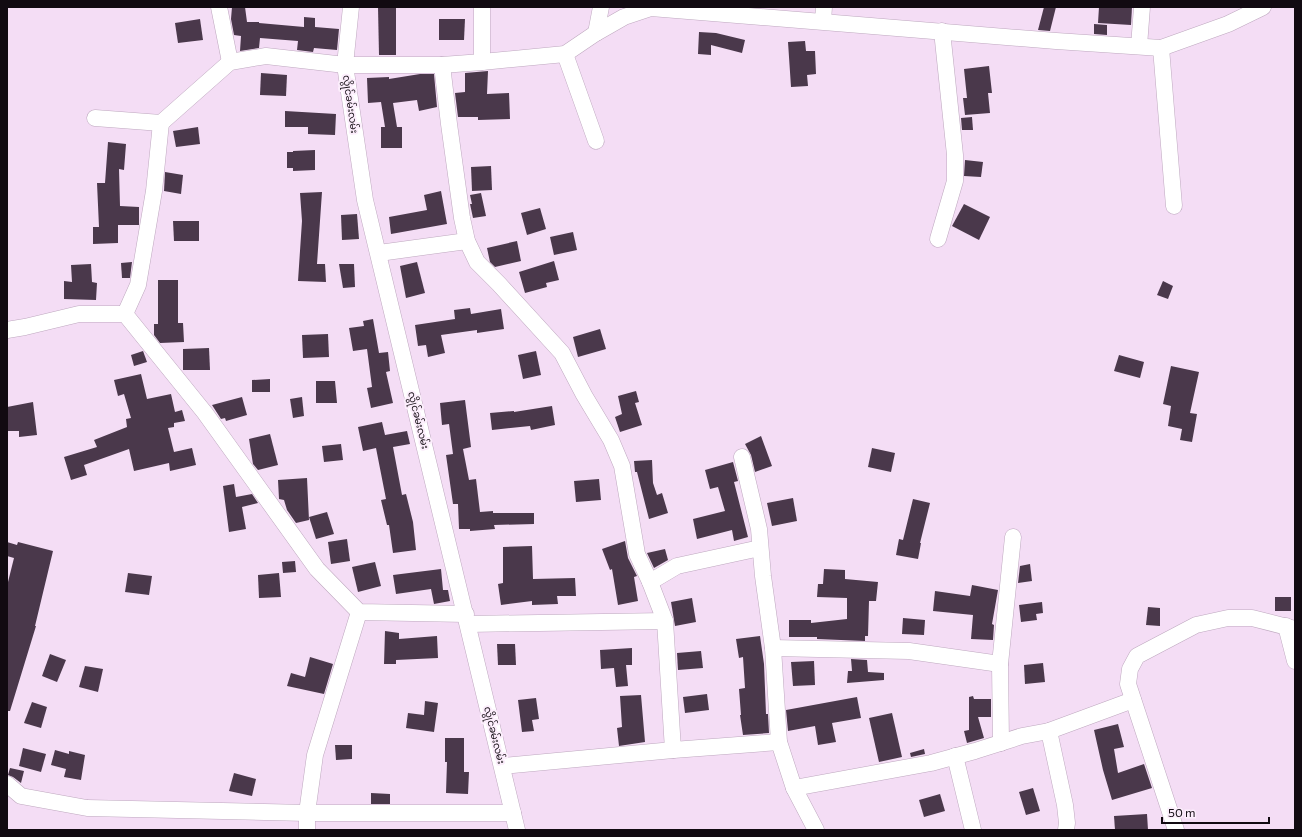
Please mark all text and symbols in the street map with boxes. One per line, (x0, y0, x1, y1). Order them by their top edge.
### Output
street label: လွိုင်ခမ်းလမ်း (338, 74, 362, 134)
street label: လွိုင်ခမ်းလမ်း (403, 390, 433, 451)
street label: လွိုင်ခမ်းလမ်း (479, 705, 509, 766)
scale bar (1162, 799, 1269, 825)
text: 50 m (1168, 805, 1196, 819)

